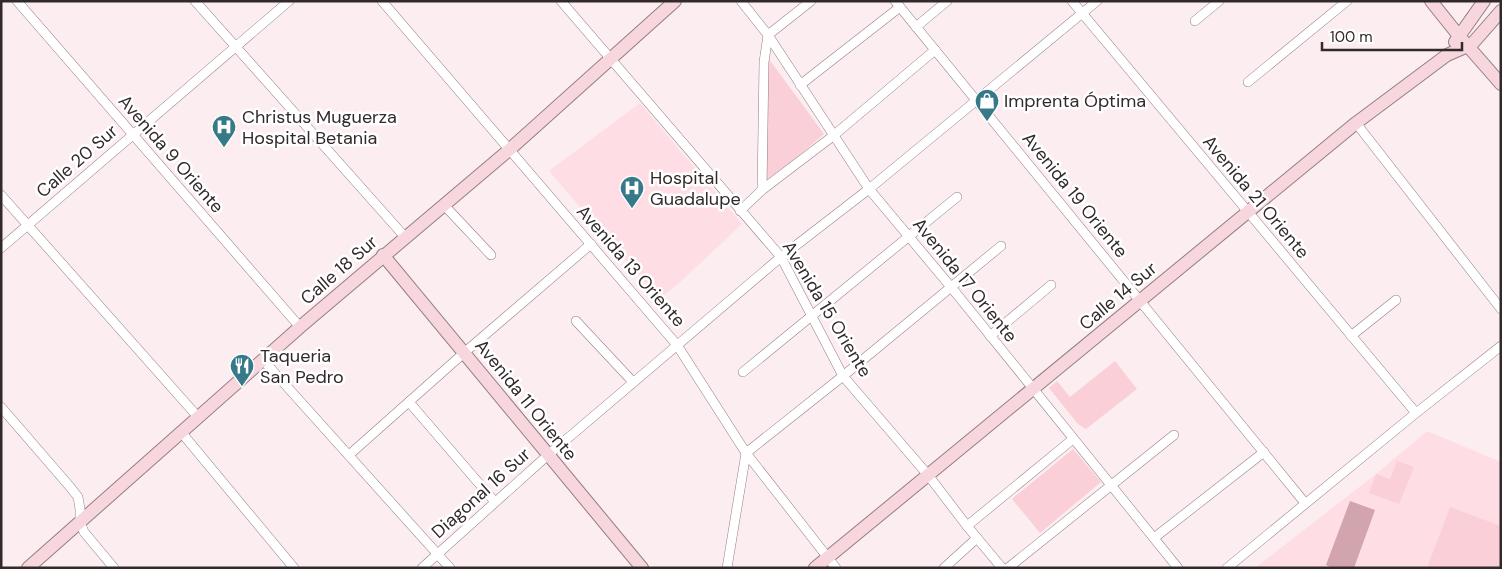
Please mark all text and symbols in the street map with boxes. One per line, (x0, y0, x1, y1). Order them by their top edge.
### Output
scale bar (1322, 20, 1462, 52)
text: 100 m (1330, 27, 1373, 47)
shop icon: Imprenta Óptima (974, 88, 1000, 122)
place label: Imprenta Óptima (1004, 89, 1146, 113)
street label: Avenida 9 Oriente (113, 90, 229, 218)
place label: Christus Muguerza Hospital Betania (242, 105, 397, 150)
hospital icon: Christus Muguerza Hospital Betania (211, 114, 237, 148)
street label: Calle 20 Sur (31, 119, 123, 203)
street label: Avenida 19 Oriente (1017, 127, 1133, 263)
street label: Avenida 21 Oriente (1197, 130, 1315, 264)
place label: Hospital Guadalupe (650, 166, 741, 211)
hospital icon: Hospital Guadalupe (619, 175, 645, 209)
street label: Avenida 13 Oriente (571, 200, 691, 332)
street label: Avenida 17 Oriente (907, 213, 1023, 347)
street label: Calle 18 Sur (295, 230, 383, 310)
street label: Avenida 15 Oriente (777, 237, 877, 381)
street label: Calle 14 Sur (1074, 256, 1162, 336)
street label: Avenida 11 Oriente (470, 334, 582, 466)
place label: Taqueria San Pedro (260, 344, 344, 389)
restaurant icon: Taqueria San Pedro (229, 353, 255, 387)
street label: Diagonal 16 Sur (427, 442, 536, 544)

